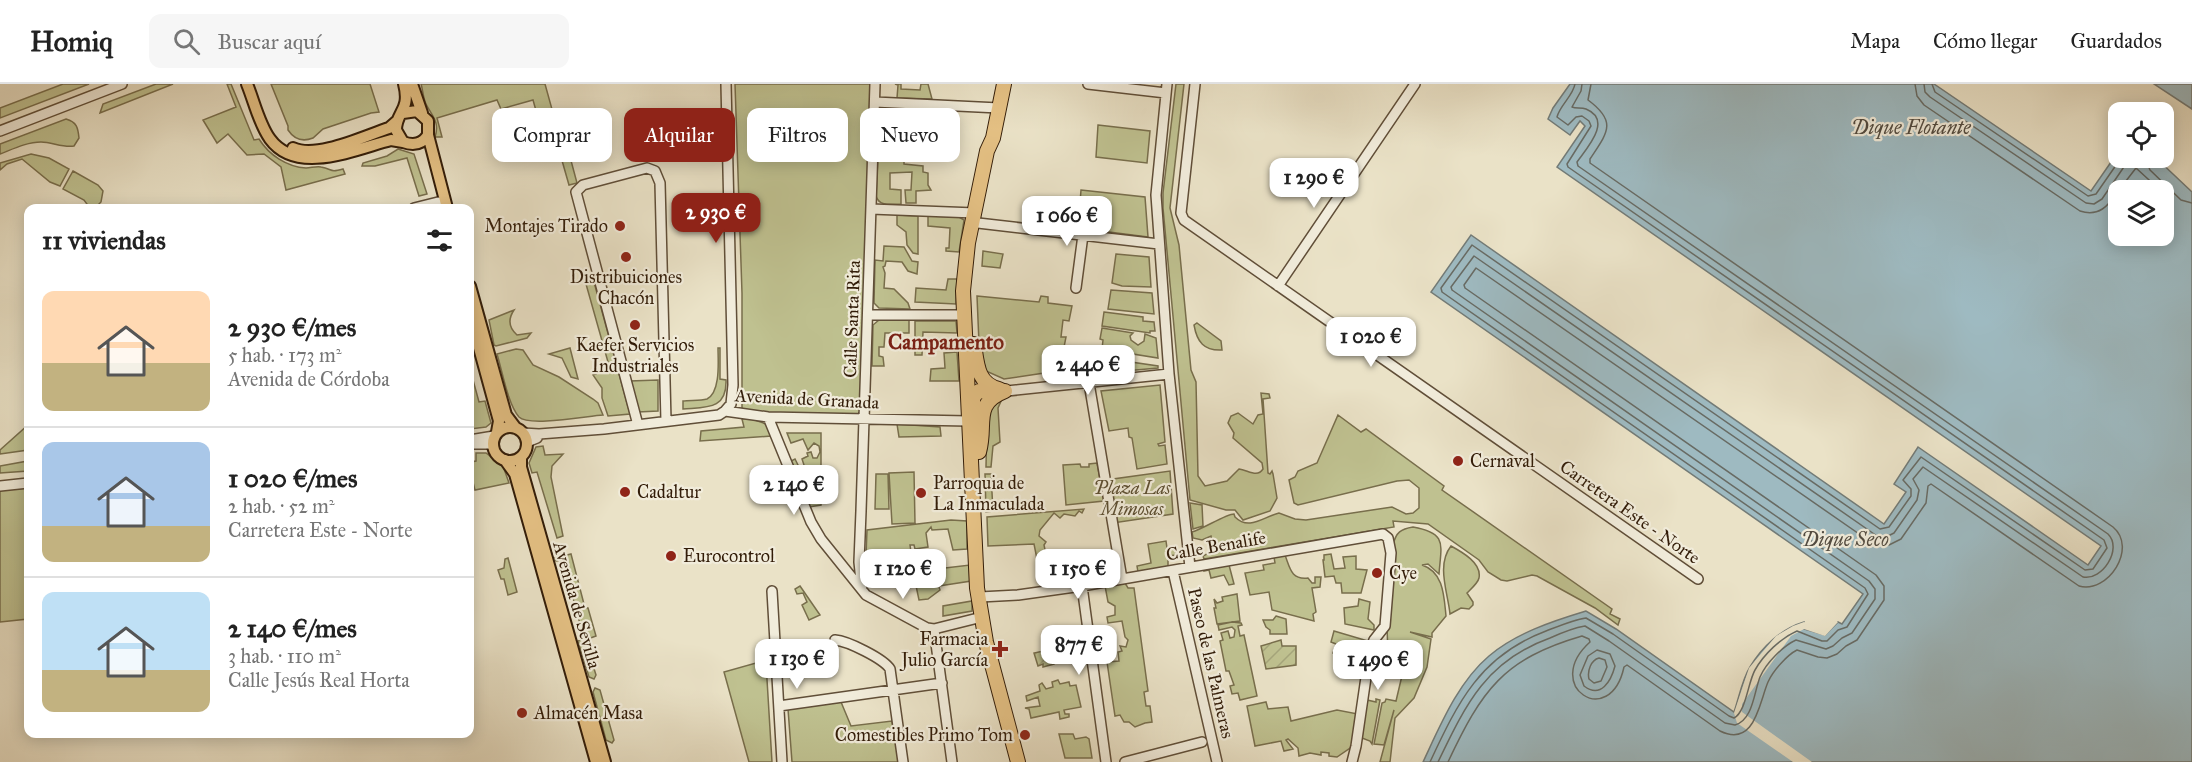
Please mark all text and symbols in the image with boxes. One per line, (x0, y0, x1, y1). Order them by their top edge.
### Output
search box (149, 14, 569, 68)
text: Homiq (30, 24, 113, 59)
icon: search (170, 25, 203, 58)
text: Buscar aquí (218, 28, 321, 55)
text: Mapa (1850, 28, 1900, 54)
text: Cómo llegar (1933, 28, 2037, 54)
text: Guardados (2070, 28, 2162, 54)
map controls (2108, 102, 2174, 246)
button: locate (2108, 102, 2174, 168)
chip: Comprar (492, 108, 612, 162)
chip: Alquilar (624, 108, 735, 162)
chip: Filtros (747, 108, 848, 162)
chip: Nuevo (860, 108, 960, 162)
water label: Dique Flotante (1851, 115, 1971, 139)
pin: 1 290 € (1259, 158, 1369, 209)
text: 1 290 € (1284, 165, 1344, 189)
button: layers (2108, 180, 2174, 246)
pin: 2 930 € (661, 193, 771, 244)
pin: 1 060 € (1012, 196, 1122, 247)
text: 2 930 € (686, 200, 747, 224)
text: 1 060 € (1036, 203, 1098, 227)
place label: Montajes Tirado (485, 215, 608, 237)
marker: Montajes Tirado (613, 219, 627, 233)
text: 11 viviendas (42, 224, 166, 256)
icon: filters (423, 224, 456, 257)
marker: Distribuiciones Chacón (619, 250, 633, 264)
street label: Calle Santa Rita (839, 259, 865, 378)
place label: Distribuiciones Chacón (570, 266, 682, 309)
text: 2 930 €/mes (228, 311, 356, 343)
icon: home (90, 315, 162, 387)
pin: 1 020 € (1316, 317, 1426, 368)
marker: Kaefer Servicios Industriales (628, 318, 642, 332)
text: 1 020 € (1340, 324, 1402, 348)
district label: Campamento (888, 329, 1004, 355)
place label: Kaefer Servicios Industriales (576, 334, 694, 377)
text: 5 hab. · 173 m² (228, 343, 342, 367)
pin: 2 440 € (1033, 345, 1143, 396)
text: 2 440 € (1056, 352, 1120, 376)
text: Avenida de Córdoba (228, 367, 390, 391)
street label: Avenida de Granada (733, 384, 880, 414)
place label: Cernaval (1470, 450, 1535, 472)
marker: Cernaval (1451, 454, 1465, 468)
street label: Carretera Este - Norte (1556, 455, 1704, 569)
text: 1 020 €/mes (228, 462, 357, 494)
pin: 2 140 € (739, 465, 849, 516)
icon: home (90, 466, 162, 538)
text: 2 140 € (763, 472, 825, 496)
place label: Parroquia de La Inmaculada (933, 472, 1045, 515)
park label: Plaza Las Mimosas (1093, 477, 1171, 520)
place label: Cadaltur (637, 481, 701, 503)
marker: Cadaltur (618, 485, 632, 499)
marker: Parroquia de La Inmaculada (914, 486, 928, 500)
text: 2 hab. · 52 m² (228, 494, 335, 518)
text: Carretera Este - Norte (228, 518, 412, 542)
street label: Calle Benalife (1164, 526, 1268, 566)
water label: Dique Seco (1801, 527, 1889, 551)
street label: Avenida de Sevilla (548, 538, 606, 672)
place label: Eurocontrol (683, 545, 775, 567)
marker: Eurocontrol (664, 549, 678, 563)
pin: 1 120 € (848, 549, 958, 600)
pin: 1 150 € (1023, 549, 1133, 600)
text: 1 120 € (874, 556, 932, 580)
text: 1 150 € (1049, 556, 1107, 580)
place label: Cye (1389, 562, 1417, 584)
marker: Cye (1370, 566, 1384, 580)
street label: Paseo de las Palmeras (1183, 586, 1239, 740)
text: 2 140 €/mes (228, 612, 357, 644)
icon: home (90, 616, 162, 688)
pin: 877 € (1037, 625, 1121, 676)
place label: Farmacia Julio García (899, 628, 988, 672)
text: 877 € (1055, 632, 1103, 656)
pin: 1 130 € (742, 639, 852, 690)
pin: 1 490 € (1323, 640, 1433, 691)
marker: Farmacia Julio García (993, 642, 1007, 656)
text: 3 hab. · 110 m² (228, 644, 341, 668)
text: 1 130 € (769, 646, 825, 670)
text: 1 490 € (1347, 647, 1409, 671)
text: Calle Jesús Real Horta (228, 668, 410, 692)
place label: Almacén Masa (533, 702, 643, 724)
marker: Almacén Masa (515, 706, 529, 720)
place label: Comestibles Primo Tom (835, 724, 1013, 746)
marker: Comestibles Primo Tom (1018, 728, 1032, 742)

